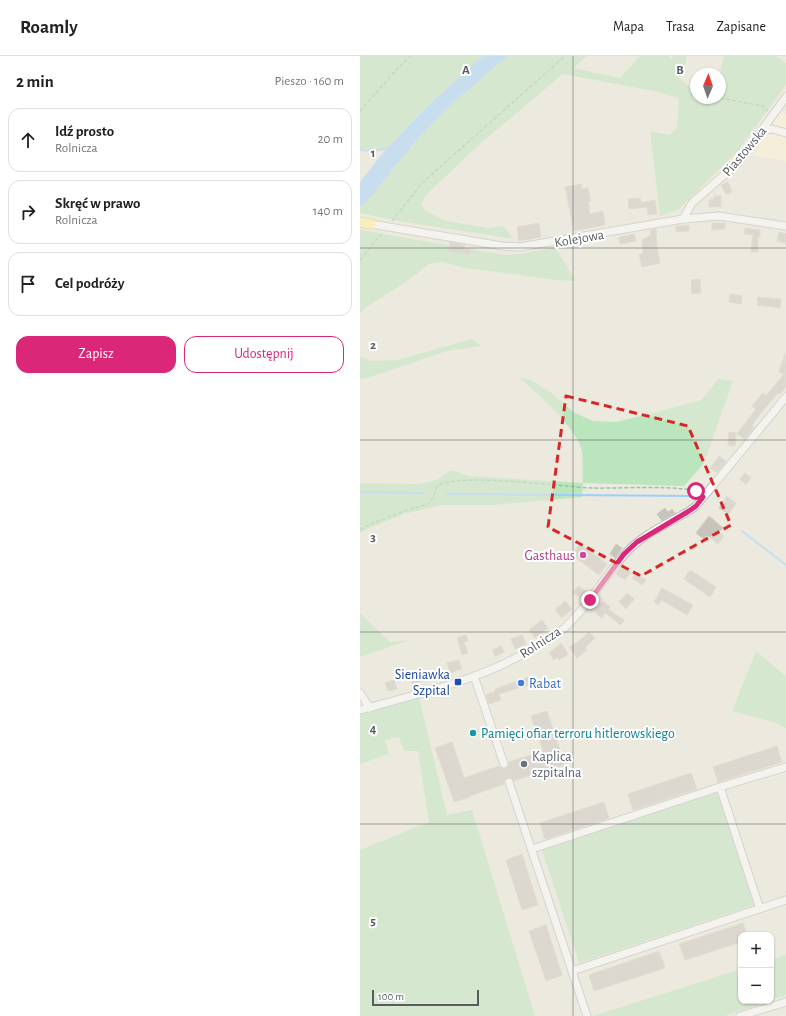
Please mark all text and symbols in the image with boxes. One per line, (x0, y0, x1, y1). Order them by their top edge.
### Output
text: Roamly (20, 18, 78, 37)
text: Mapa (613, 20, 644, 34)
text: Trasa (666, 20, 694, 34)
text: Zapisane (716, 20, 766, 34)
text: A (462, 64, 470, 77)
text: B (676, 64, 684, 77)
north arrow (690, 68, 726, 104)
text: 2 min (16, 73, 54, 90)
text: Pieszo · 160 m (274, 75, 344, 88)
text: Idź prosto (55, 124, 114, 139)
street label: Piastowska (720, 124, 770, 179)
icon: ahead (17, 129, 39, 151)
text: 20 m (318, 133, 343, 146)
text: Rolnicza (55, 142, 98, 155)
text: 1 (371, 147, 375, 160)
text: Skręć w prawo (55, 196, 140, 211)
icon: right (17, 201, 39, 223)
text: 140 m (313, 205, 343, 218)
text: Rolnicza (55, 214, 98, 227)
street label: Kolejowa (553, 228, 606, 250)
icon: arrive (17, 273, 39, 295)
text: Cel podróży (55, 276, 124, 291)
button: Zapisz (16, 336, 176, 373)
button: Udostępnij (184, 336, 344, 373)
text: 2 (370, 339, 376, 352)
route start (687, 482, 705, 500)
text: 3 (370, 531, 376, 544)
place label: Gasthaus (525, 549, 575, 563)
marker: Gasthaus (578, 550, 588, 560)
route end (581, 591, 599, 609)
street label: Rolnicza (518, 624, 564, 661)
place label: Sieniawka Szpital (395, 668, 451, 698)
marker: Sieniawka Szpital (453, 677, 463, 687)
place label: Rabat (529, 677, 562, 691)
marker: Rabat (516, 678, 526, 688)
text: 4 (370, 723, 377, 736)
place label: Pamięci ofiar terroru hitlerowskiego (481, 727, 675, 741)
marker: Pamięci ofiar terroru hitlerowskiego (468, 728, 478, 738)
place label: Kaplica szpitalna (532, 750, 582, 780)
marker: Kaplica szpitalna (519, 759, 529, 769)
text: 5 (370, 915, 376, 928)
map controls (738, 932, 774, 1004)
button: + (738, 932, 774, 968)
button: − (738, 968, 774, 1004)
scale bar (372, 988, 479, 1007)
text: 100 m (378, 991, 404, 1002)

